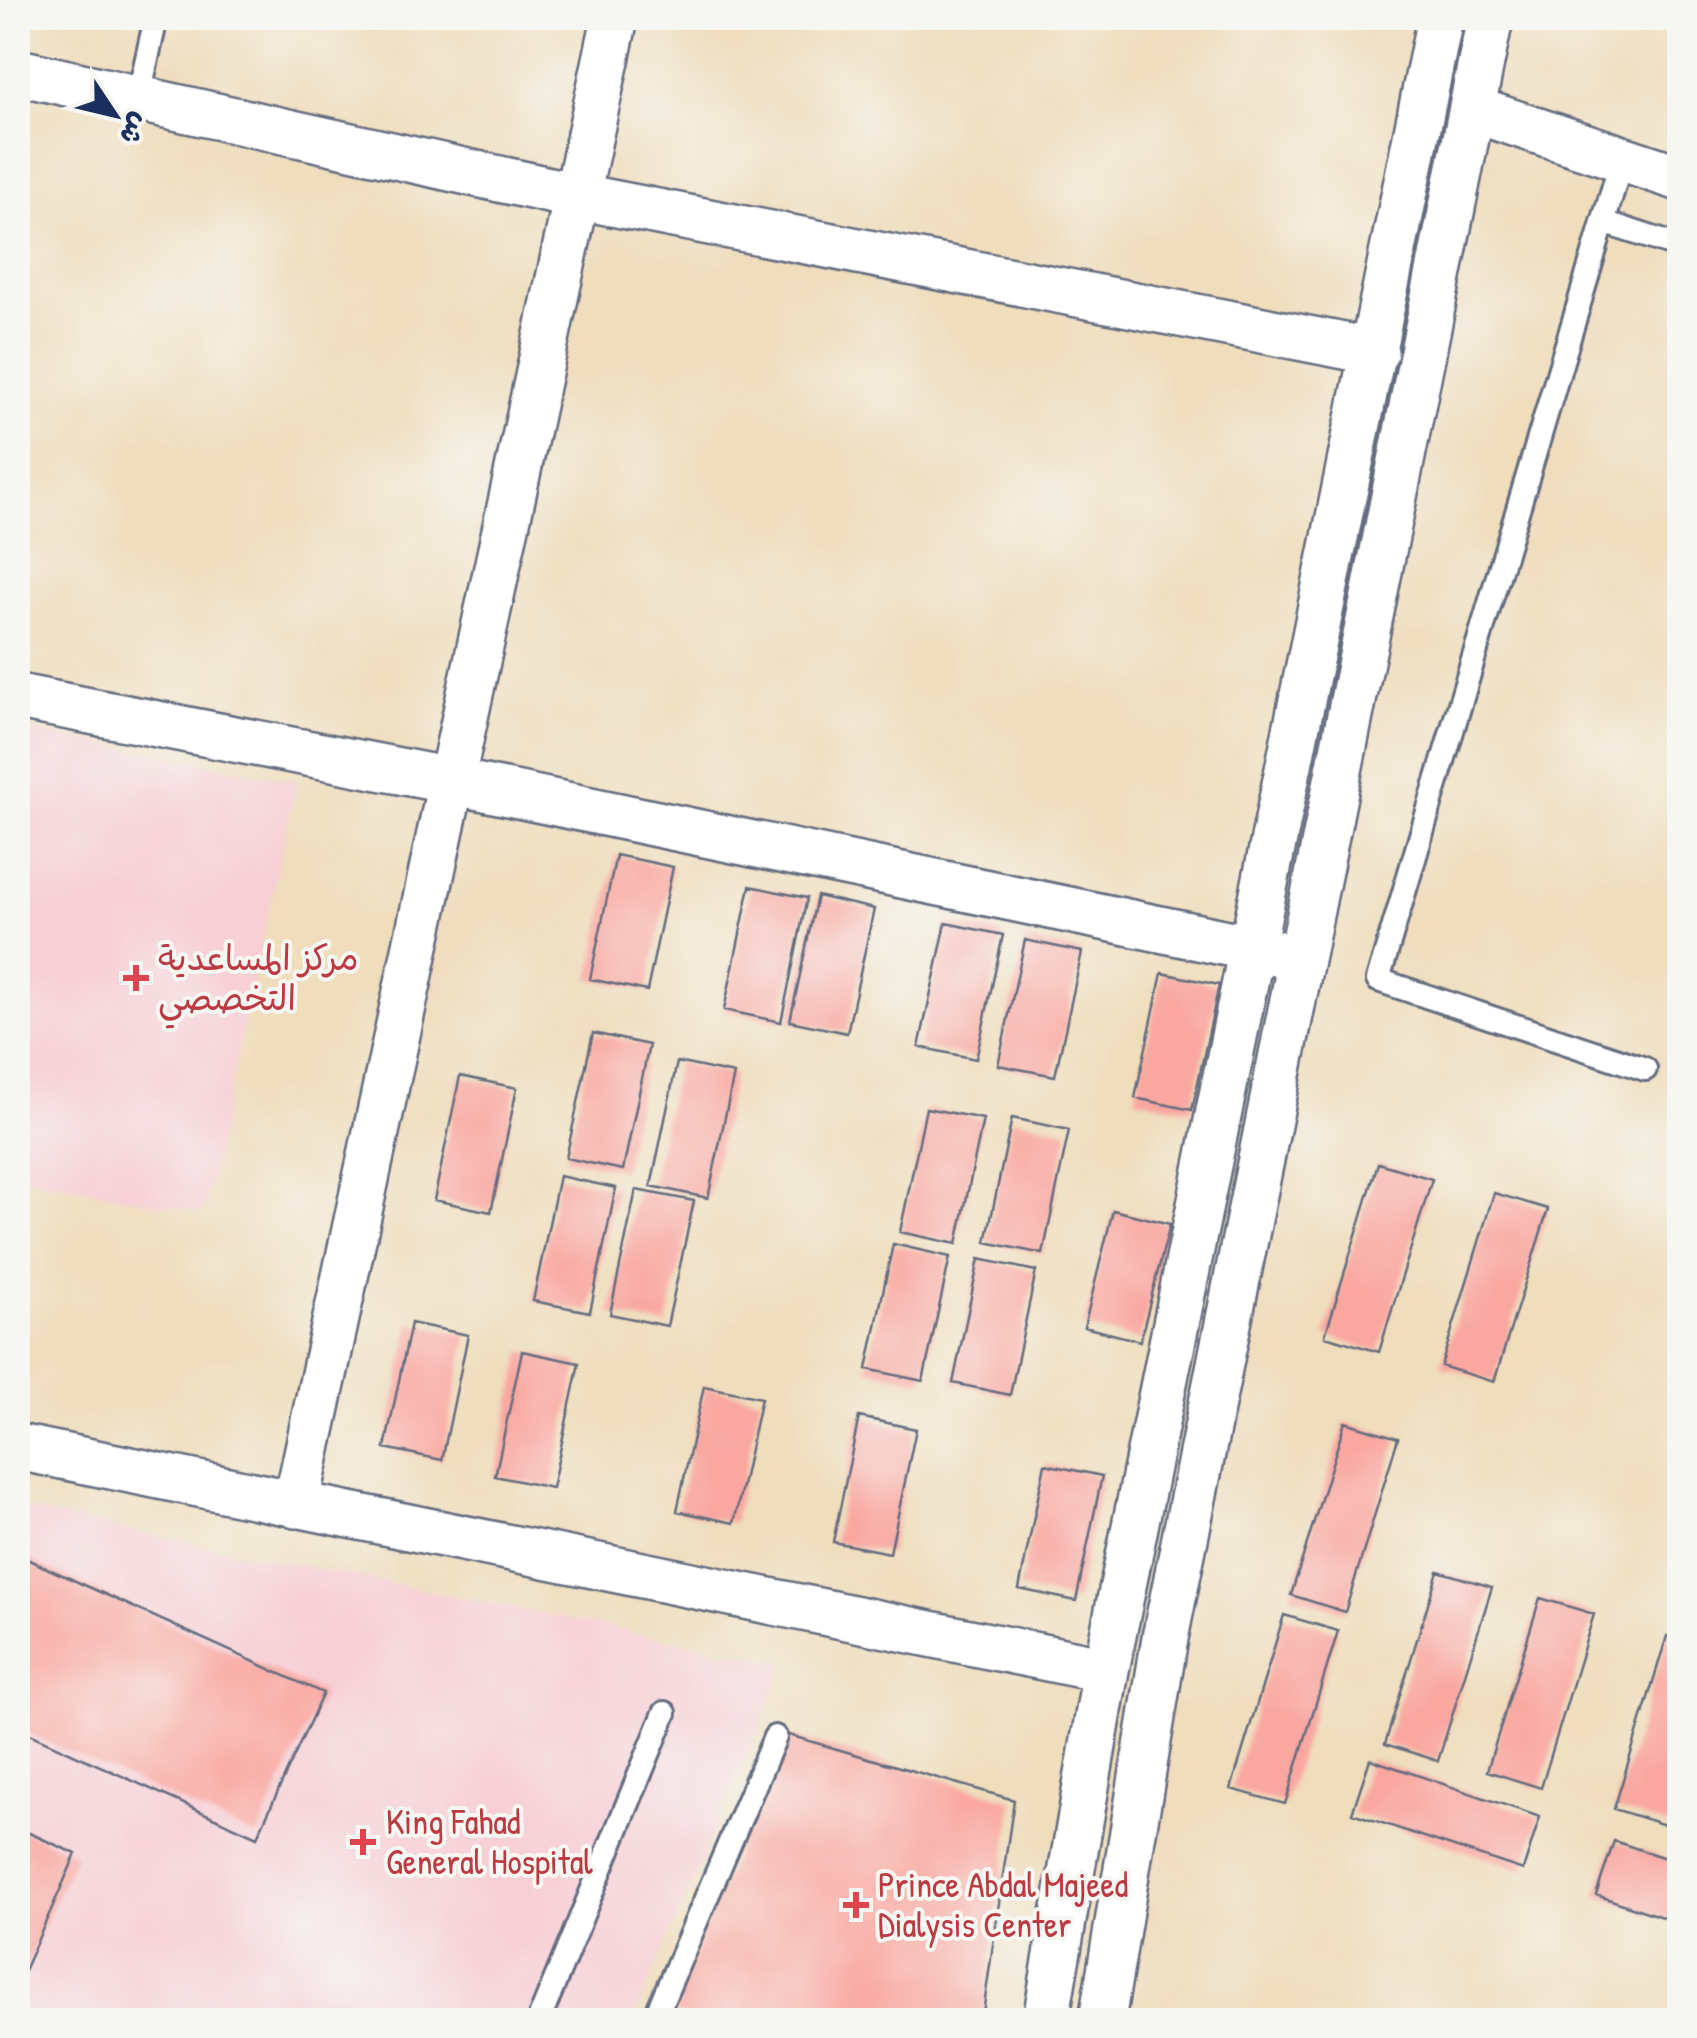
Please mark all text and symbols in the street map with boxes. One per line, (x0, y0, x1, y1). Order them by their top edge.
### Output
north arrow (65, 65, 165, 165)
text: ش (111, 106, 160, 153)
place label: مركز المساعدية التخصصي (158, 934, 359, 1029)
marker: مركز المساعدية التخصصي (123, 965, 149, 991)
place label: King Fahad General Hospital (386, 1798, 594, 1885)
marker: King Fahad General Hospital (350, 1829, 376, 1855)
place label: Prince Abdal Majeed Dialysis Center (878, 1861, 1128, 1948)
marker: Prince Abdal Majeed Dialysis Center (843, 1892, 869, 1918)

